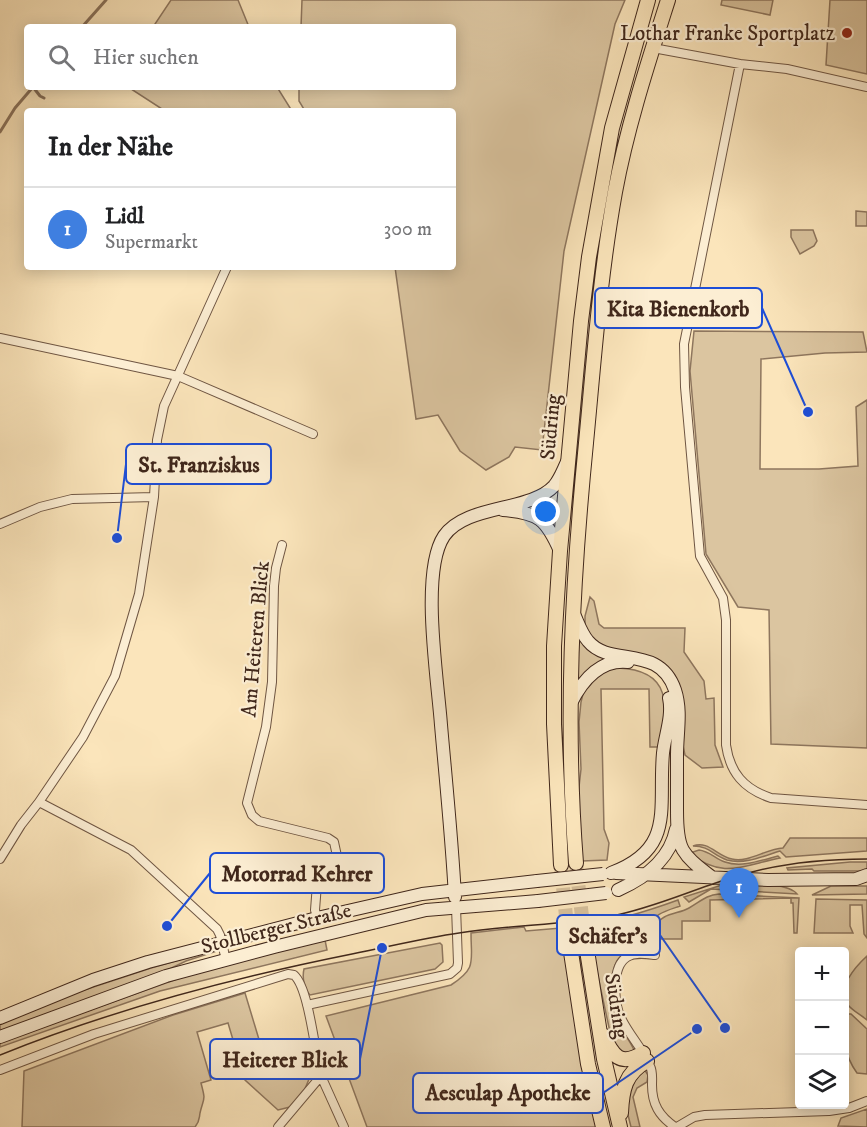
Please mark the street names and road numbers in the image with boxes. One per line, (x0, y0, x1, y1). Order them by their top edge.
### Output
street label: Südring (535, 392, 567, 461)
street label: Am Heiteren Blick (236, 559, 276, 718)
street label: Stollberger Straße (198, 898, 354, 960)
street label: Südring (598, 971, 634, 1042)

